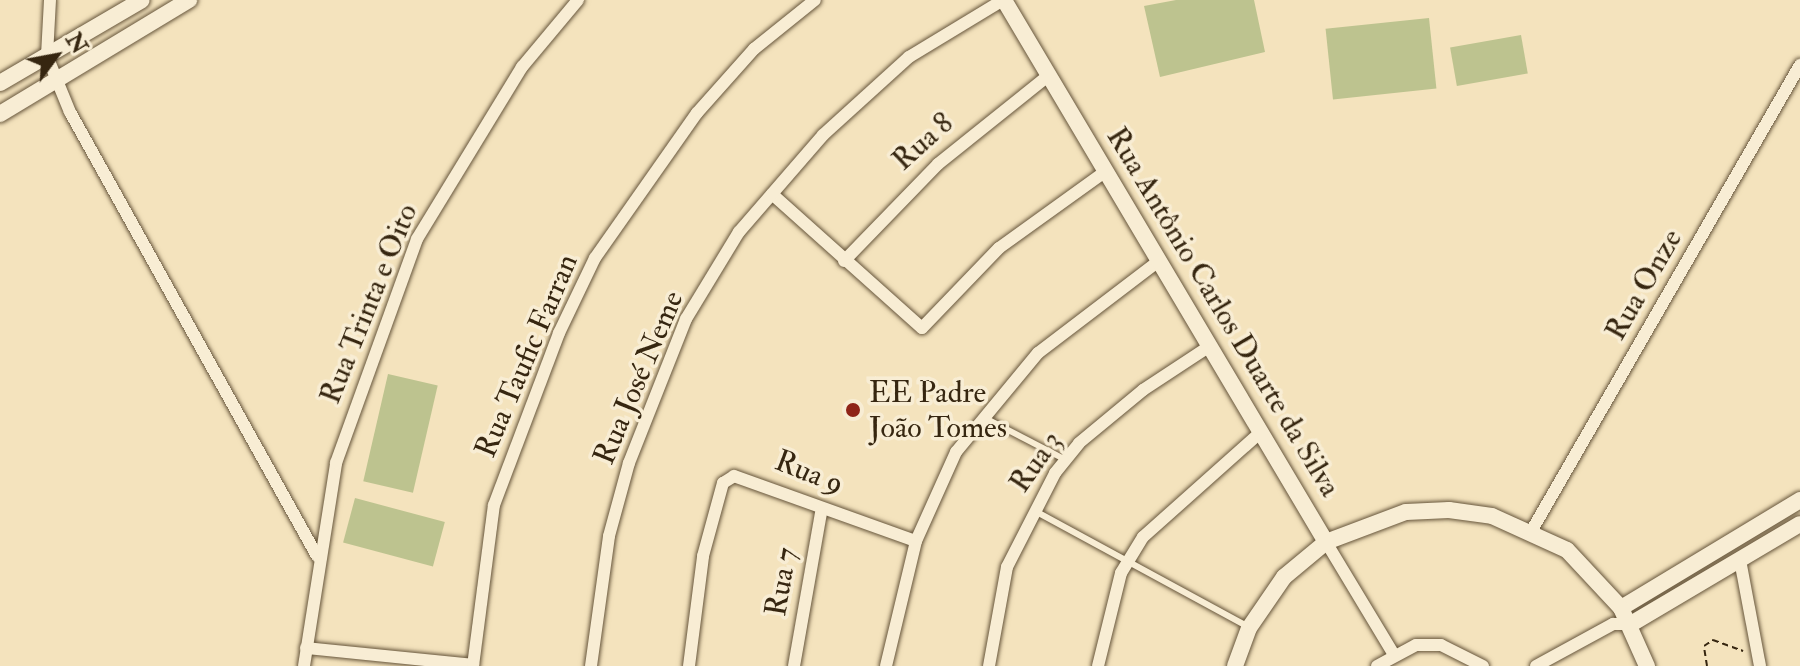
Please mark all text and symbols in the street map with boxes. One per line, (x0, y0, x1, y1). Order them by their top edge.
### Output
north arrow (16, 16, 96, 96)
text: N (59, 28, 93, 59)
street label: Rua 8 (885, 105, 961, 179)
street label: Rua Antônio Carlos Duarte da Silva (1098, 121, 1348, 503)
street label: Rua Trinta e Oito (313, 199, 425, 409)
street label: Rua Onze (1598, 223, 1690, 347)
street label: Rua Taufic Farran (468, 249, 586, 463)
street label: Rua José Neme (586, 286, 692, 470)
place label: EE Padre João Tomes (869, 375, 1007, 446)
marker: EE Padre João Tomes (844, 401, 862, 419)
street label: Rua 3 (1002, 424, 1070, 500)
street label: Rua 9 (769, 443, 849, 503)
street label: Rua 7 (758, 545, 806, 619)

